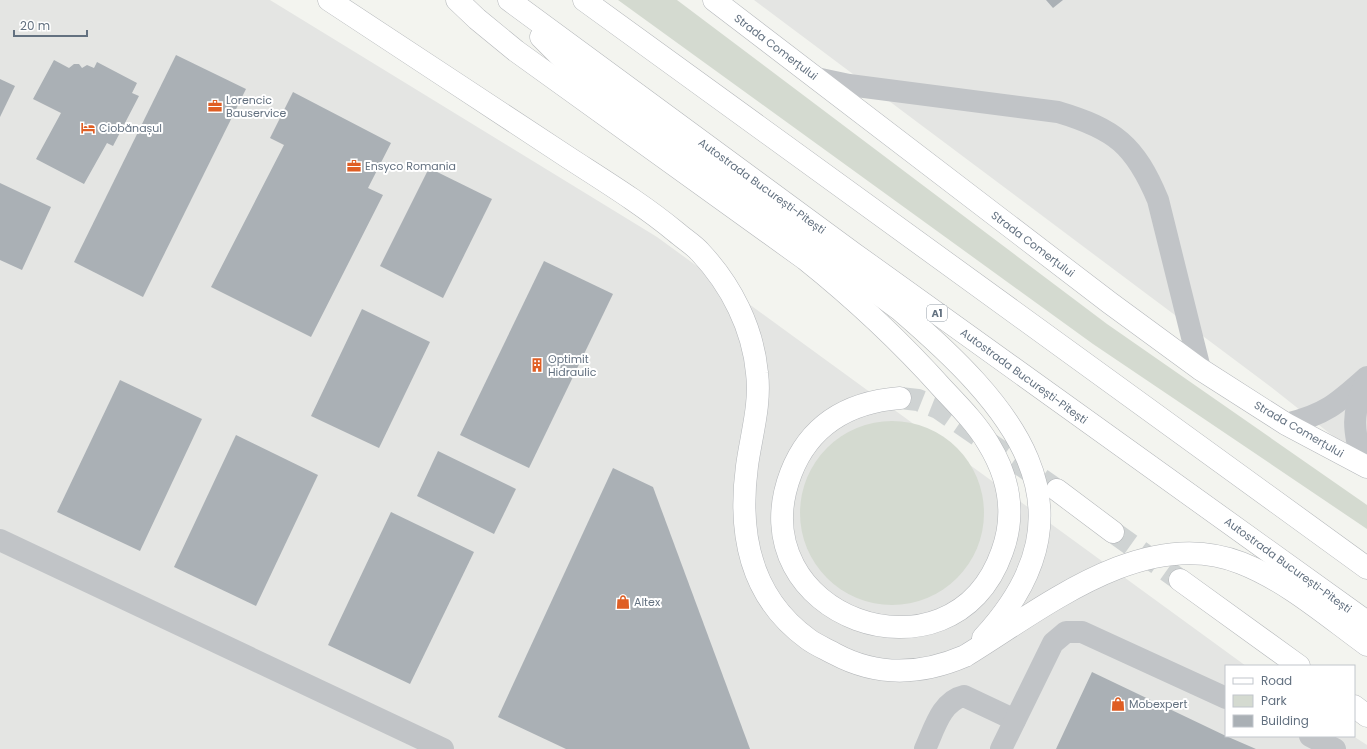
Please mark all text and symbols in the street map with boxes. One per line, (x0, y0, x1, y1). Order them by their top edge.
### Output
street label: Strada Comerțului (731, 10, 821, 84)
scale bar (14, 12, 87, 38)
text: 20 m (20, 17, 50, 34)
place label: Lorencic Bauservice (226, 92, 286, 121)
office icon: Lorencic Bauservice (207, 98, 223, 114)
hotel icon: Ciobănașul (80, 120, 96, 136)
place label: Ciobănașul (99, 120, 162, 136)
street label: Autostrada București-Pitești (695, 134, 829, 238)
office icon: Ensyco Romania (346, 158, 362, 174)
place label: Ensyco Romania (365, 158, 456, 174)
street label: Strada Comerțului (988, 207, 1078, 281)
road number: A1 (927, 305, 947, 321)
street label: Autostrada București-Pitești (957, 324, 1091, 428)
place label: Optimit Hidraulic (548, 351, 597, 380)
building icon: Optimit Hidraulic (529, 357, 545, 373)
street label: Strada Comerțului (1251, 397, 1347, 461)
street label: Autostrada București-Pitești (1221, 513, 1355, 617)
shop icon: Altex (615, 594, 631, 610)
place label: Altex (634, 594, 661, 610)
legend (1225, 665, 1355, 737)
text: Road (1261, 672, 1292, 689)
text: Park (1261, 692, 1288, 709)
shop icon: Mobexpert (1110, 696, 1126, 712)
place label: Mobexpert (1129, 696, 1187, 712)
text: Building (1261, 712, 1309, 729)

